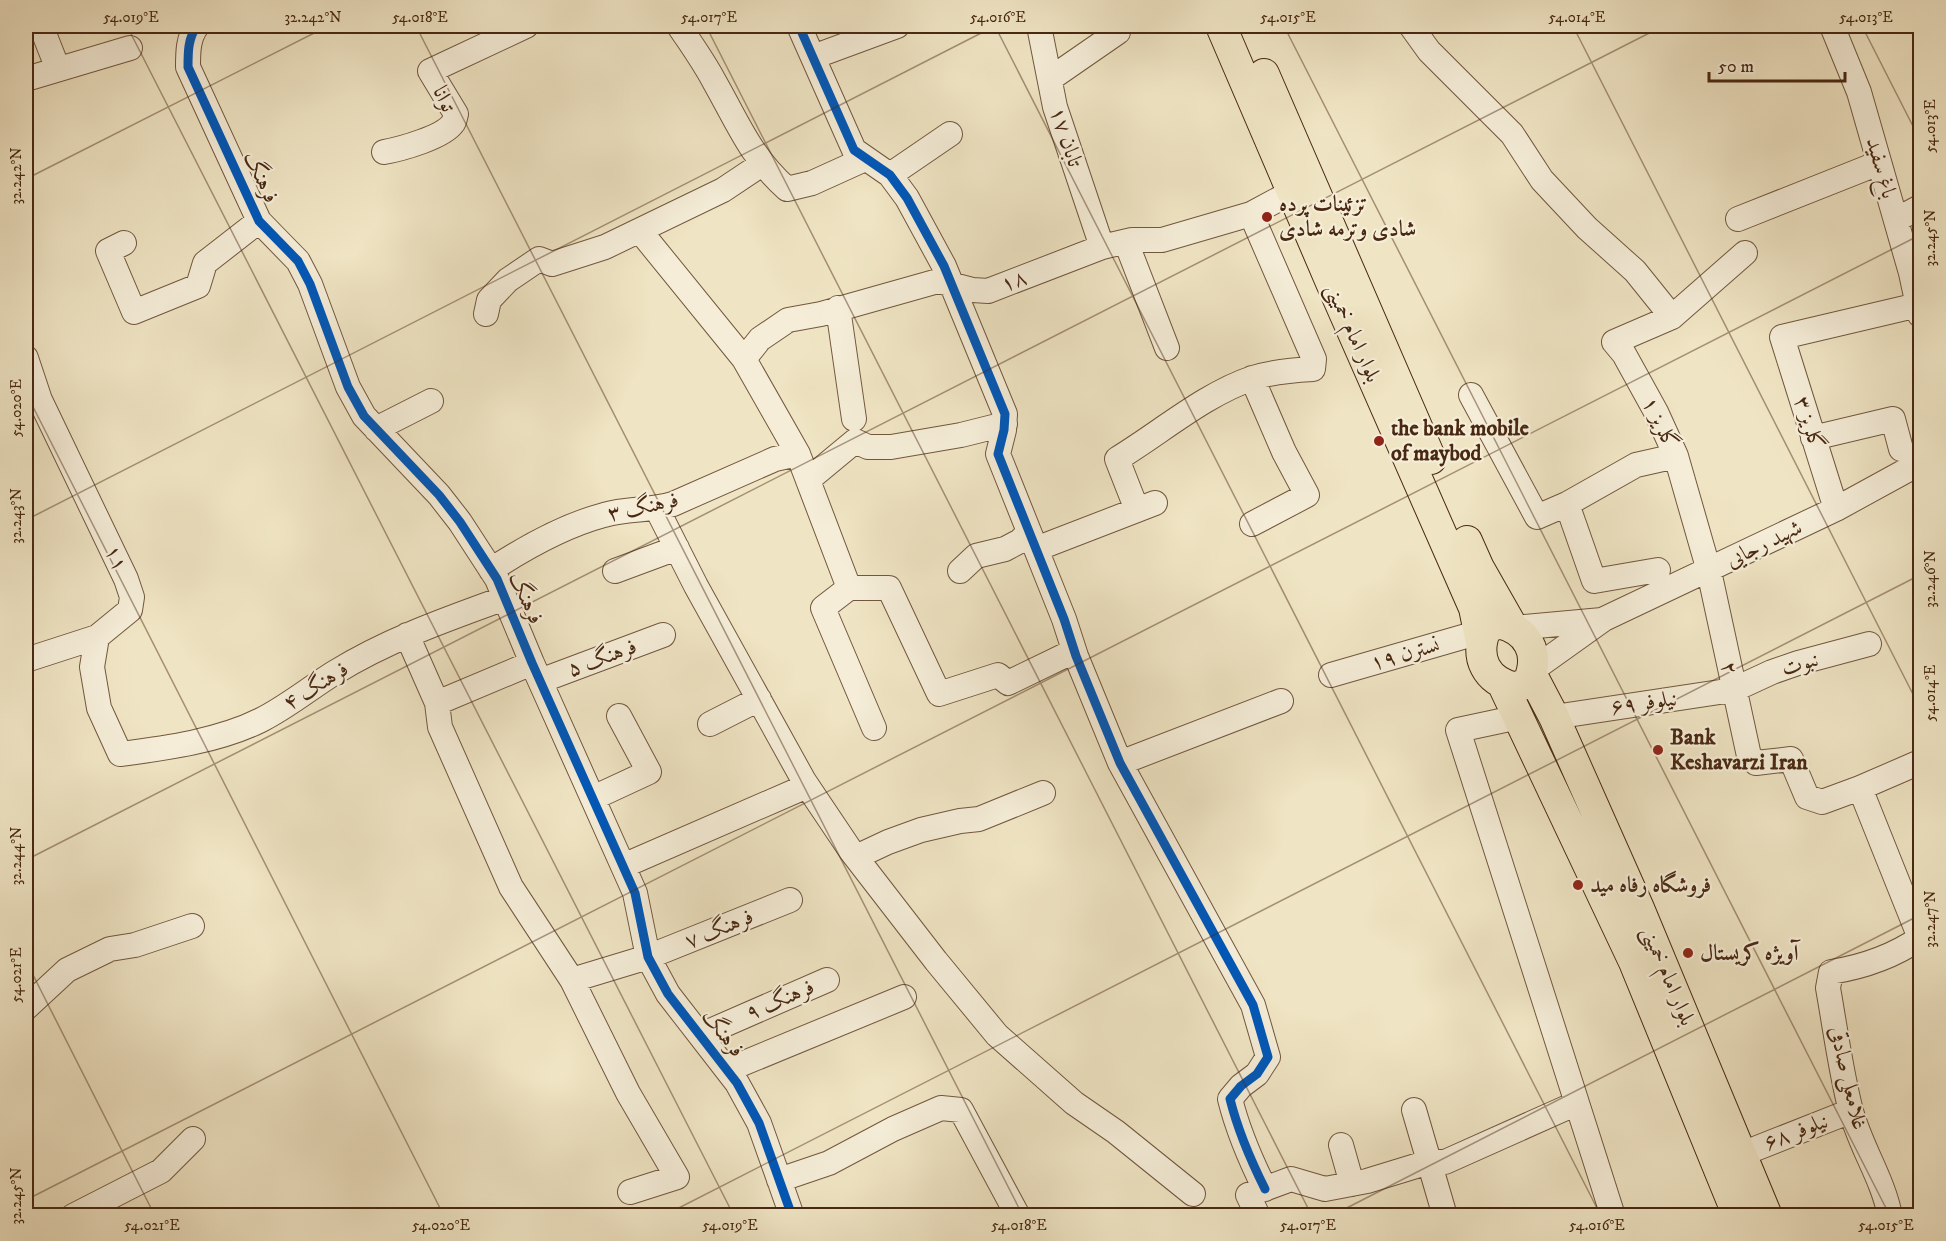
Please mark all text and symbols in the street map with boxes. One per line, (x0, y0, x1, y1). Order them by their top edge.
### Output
text: 54.019°E (103, 8, 159, 27)
text: 32.242°N (284, 8, 342, 27)
text: 54.018°E (392, 8, 448, 27)
text: 54.017°E (681, 8, 737, 27)
text: 54.016°E (970, 8, 1026, 27)
text: 54.015°E (1260, 8, 1316, 27)
text: 54.014°E (1549, 8, 1606, 27)
text: 54.013°E (1839, 8, 1893, 27)
scale bar (1709, 45, 1846, 83)
text: 50 m (1718, 56, 1754, 78)
street label: توانا (426, 82, 462, 117)
text: 54.013°E (1921, 99, 1940, 153)
street label: تابان ۱۷ (1044, 104, 1089, 171)
street label: باغ سفید (1856, 134, 1903, 203)
street label: فرهنگ (237, 146, 286, 207)
text: 32.242°N (7, 147, 26, 205)
place label: تزئینات پرده شادی وترمه شادی (1279, 191, 1416, 243)
text: 32.245°N (1921, 209, 1940, 267)
marker: تزئینات پرده شادی وترمه شادی (1260, 210, 1274, 224)
street label: ۱۸ (997, 264, 1031, 298)
street label: بلوار امام خمینی (1315, 279, 1387, 389)
text: 54.020°E (7, 379, 26, 437)
street label: گلریز ۱ (1636, 392, 1685, 453)
street label: گلریز ۳ (1788, 393, 1831, 453)
place label: the bank mobile of maybod (1391, 415, 1529, 467)
marker: the bank mobile of maybod (1372, 434, 1386, 448)
street label: فرهنگ ۳ (605, 485, 681, 528)
text: 32.243°N (7, 488, 26, 544)
street label: شهید رجایی (1721, 514, 1807, 575)
street label: ۱۱ (98, 541, 134, 575)
text: 32.246°N (1921, 550, 1940, 608)
street label: فرهنگ (503, 567, 550, 628)
street label: نسترن ۱۹ (1367, 631, 1443, 677)
street label: فرهنگ ۵ (563, 632, 640, 683)
street label: نبوت (1778, 646, 1822, 682)
street label: فرهنگ ۴ (278, 655, 354, 716)
street label: ۲ (1715, 659, 1743, 677)
text: 54.014°E (1921, 664, 1940, 721)
street label: نیلوفر ۶۹ (1609, 685, 1679, 721)
place label: Bank Keshavarzi Iran (1670, 724, 1808, 776)
marker: Bank Keshavarzi Iran (1651, 743, 1665, 757)
text: 32.244°N (7, 827, 26, 885)
place label: فروشگاه رفاه مید (1590, 870, 1711, 899)
marker: فروشگاه رفاه مید (1571, 878, 1585, 892)
text: 32.247°N (1921, 890, 1940, 948)
street label: فرهنگ ۷ (680, 902, 757, 955)
street label: بلوار امام خمینی (1630, 922, 1701, 1032)
place label: آویژه کریستال (1700, 939, 1801, 967)
marker: آویژه کریستال (1681, 946, 1695, 960)
text: 54.021°E (7, 947, 26, 1003)
street label: فرهنگ ۹ (741, 973, 818, 1026)
street label: فرهنگ (696, 1003, 751, 1063)
street label: غلامعلی صادقی (1821, 1023, 1873, 1133)
street label: نیلوفر ۶۸ (1760, 1107, 1832, 1157)
text: 32.245°N (7, 1167, 26, 1225)
text: 54.021°E (124, 1216, 180, 1235)
text: 54.020°E (412, 1216, 470, 1235)
text: 54.019°E (702, 1216, 758, 1235)
text: 54.018°E (991, 1216, 1047, 1235)
text: 54.017°E (1280, 1216, 1336, 1235)
text: 54.016°E (1569, 1216, 1625, 1235)
text: 54.015°E (1858, 1216, 1914, 1235)

